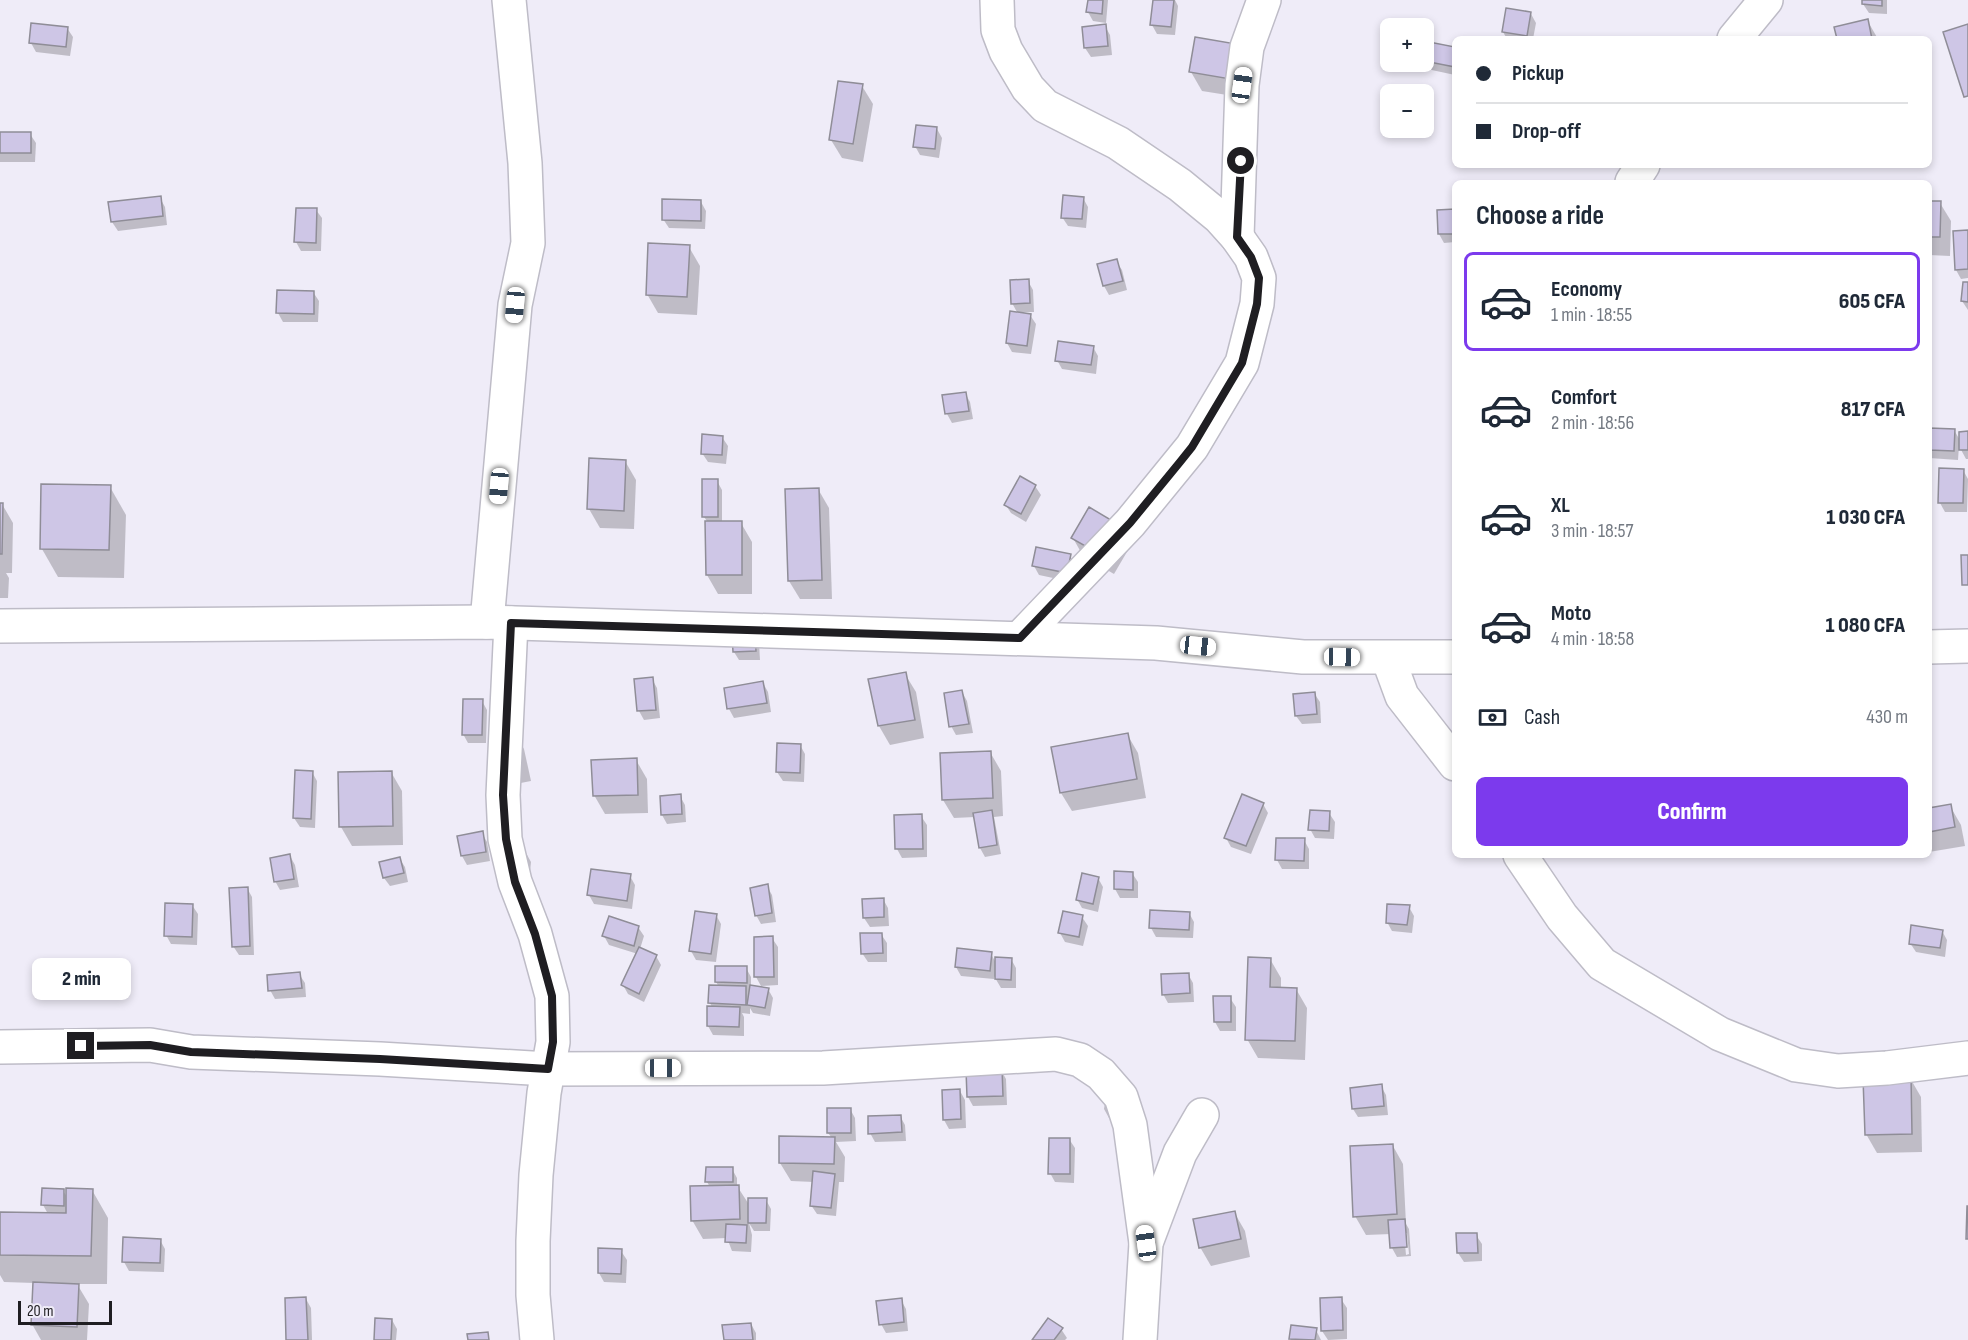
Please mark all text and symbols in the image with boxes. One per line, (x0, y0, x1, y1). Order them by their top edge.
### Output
map controls (1380, 18, 1434, 138)
button: + (1380, 18, 1434, 72)
text: Pickup (1512, 60, 1564, 87)
car (1231, 66, 1253, 104)
button: − (1380, 84, 1434, 138)
text: Drop-off (1512, 118, 1581, 145)
route start (1227, 147, 1254, 174)
text: Choose a ride (1476, 200, 1604, 232)
icon: car (1479, 275, 1533, 329)
text: Economy (1551, 276, 1622, 303)
car (504, 286, 526, 324)
text: 605 CFA (1839, 288, 1905, 315)
text: 1 min · 18:55 (1551, 303, 1632, 327)
icon: car (1479, 383, 1533, 437)
text: Comfort (1551, 384, 1617, 411)
text: 817 CFA (1841, 396, 1905, 423)
text: 2 min · 18:56 (1551, 411, 1634, 435)
car (488, 467, 510, 505)
icon: car (1479, 491, 1533, 545)
text: XL (1551, 492, 1570, 519)
text: 1 030 CFA (1826, 504, 1905, 531)
text: 3 min · 18:57 (1551, 519, 1634, 543)
icon: car (1479, 599, 1533, 653)
text: Moto (1551, 600, 1591, 627)
text: 1 080 CFA (1826, 612, 1905, 639)
text: 4 min · 18:58 (1551, 627, 1634, 651)
car (1179, 635, 1217, 657)
car (1324, 648, 1360, 666)
icon: cash (1476, 701, 1509, 734)
text: Cash (1524, 704, 1560, 731)
text: 430 m (1866, 705, 1908, 729)
button: Confirm (1476, 777, 1908, 846)
callout: 2 min (32, 959, 130, 1001)
text: 2 min (62, 967, 101, 991)
route end (67, 1032, 94, 1059)
car (645, 1059, 681, 1077)
car (1135, 1224, 1157, 1262)
scale bar (18, 1298, 112, 1326)
text: 20 m (27, 1302, 54, 1321)

